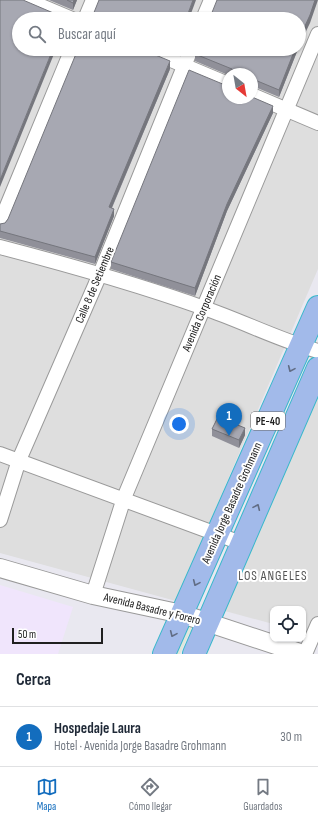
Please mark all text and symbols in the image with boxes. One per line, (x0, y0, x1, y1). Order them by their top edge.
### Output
search box (12, 12, 306, 56)
icon: search (26, 23, 48, 45)
text: Buscar aquí (58, 25, 116, 44)
north arrow (222, 68, 258, 104)
street label: Calle 8 de Setiembre (72, 244, 118, 326)
street label: Avenida Corporación (179, 272, 225, 355)
one-way arrow (288, 364, 296, 372)
pin: 1 (216, 403, 242, 436)
road number: PE-40 (251, 412, 285, 430)
your location (169, 414, 189, 434)
street label: Avenida Jorge Basadre Grohmann (198, 440, 266, 567)
one-way arrow (252, 504, 260, 512)
district label: LOS ANGELES (238, 568, 308, 584)
one-way arrow (193, 579, 201, 586)
street label: Avenida Basadre y Forero (101, 589, 202, 628)
map controls (270, 606, 306, 642)
button: locate (270, 606, 306, 642)
scale bar (12, 626, 103, 645)
text: 50 m (18, 628, 36, 641)
one-way arrow (170, 630, 178, 638)
text: Cerca (16, 670, 51, 690)
text: Hospedaje Laura (54, 719, 141, 738)
text: 1 (26, 729, 32, 745)
text: 30 m (280, 729, 302, 745)
text: Hotel · Avenida Jorge Basadre Grohmann (54, 738, 226, 754)
tab: Mapa (36, 776, 58, 813)
tab: Cómo llegar (129, 776, 172, 813)
tab: Guardados (243, 776, 282, 813)

